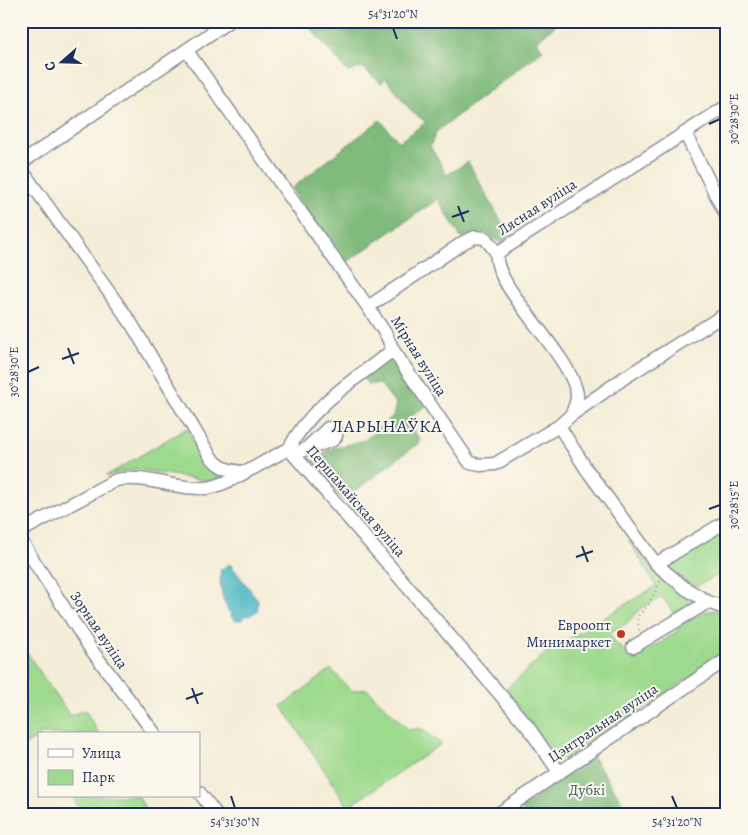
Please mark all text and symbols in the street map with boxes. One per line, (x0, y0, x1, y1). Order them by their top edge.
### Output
text: 54°31'20"N (368, 6, 418, 22)
north arrow (38, 38, 88, 88)
text: С (40, 59, 61, 74)
text: 30°28'30"E (726, 94, 742, 144)
street label: Лясная вуліца (494, 174, 580, 240)
street label: Мірная вуліца (386, 312, 452, 400)
text: 30°28'30"E (6, 347, 22, 397)
district label: ЛАРЫНАЎКА (331, 414, 443, 438)
street label: Першамайская вуліца (302, 441, 410, 561)
text: 30°28'15"E (726, 481, 742, 529)
street label: Зорная вуліца (66, 587, 132, 673)
place label: Евроопт Минимаркет (526, 615, 611, 652)
marker: Евроопт Минимаркет (615, 628, 627, 640)
street label: Цэнтральная вуліца (544, 679, 662, 767)
legend (38, 732, 200, 798)
text: Улица (82, 743, 121, 763)
text: Парк (82, 767, 115, 787)
park label: Дубкі (569, 780, 605, 800)
text: 54°31'30"N (210, 814, 260, 830)
text: 54°31'20"N (652, 814, 702, 830)

